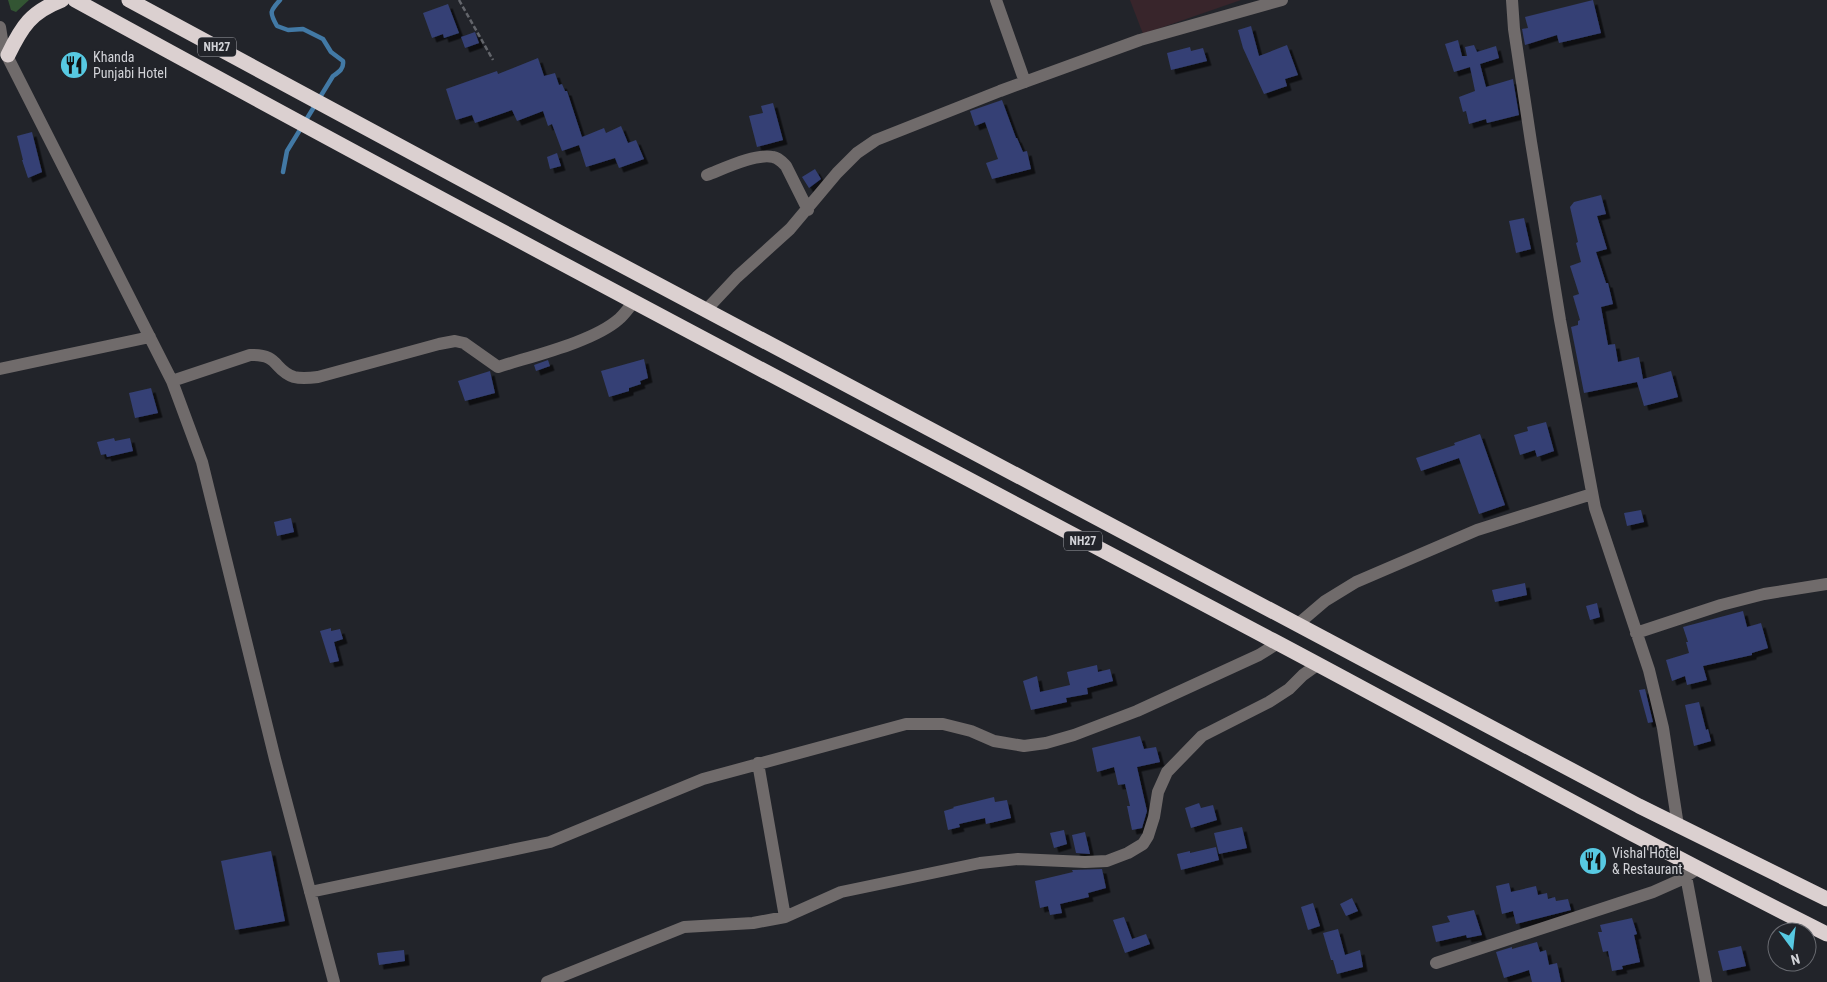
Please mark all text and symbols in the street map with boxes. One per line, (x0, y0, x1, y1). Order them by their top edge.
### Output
road number: NH27 (198, 38, 236, 56)
place label: Khanda Punjabi Hotel (93, 49, 167, 81)
restaurant icon: Khanda Punjabi Hotel (59, 50, 89, 80)
road number: NH27 (1064, 532, 1102, 550)
place label: Vishal Hotel & Restaurant (1612, 845, 1682, 877)
restaurant icon: Vishal Hotel & Restaurant (1578, 846, 1608, 876)
north arrow (1767, 922, 1817, 972)
text: N (1789, 951, 1802, 968)

